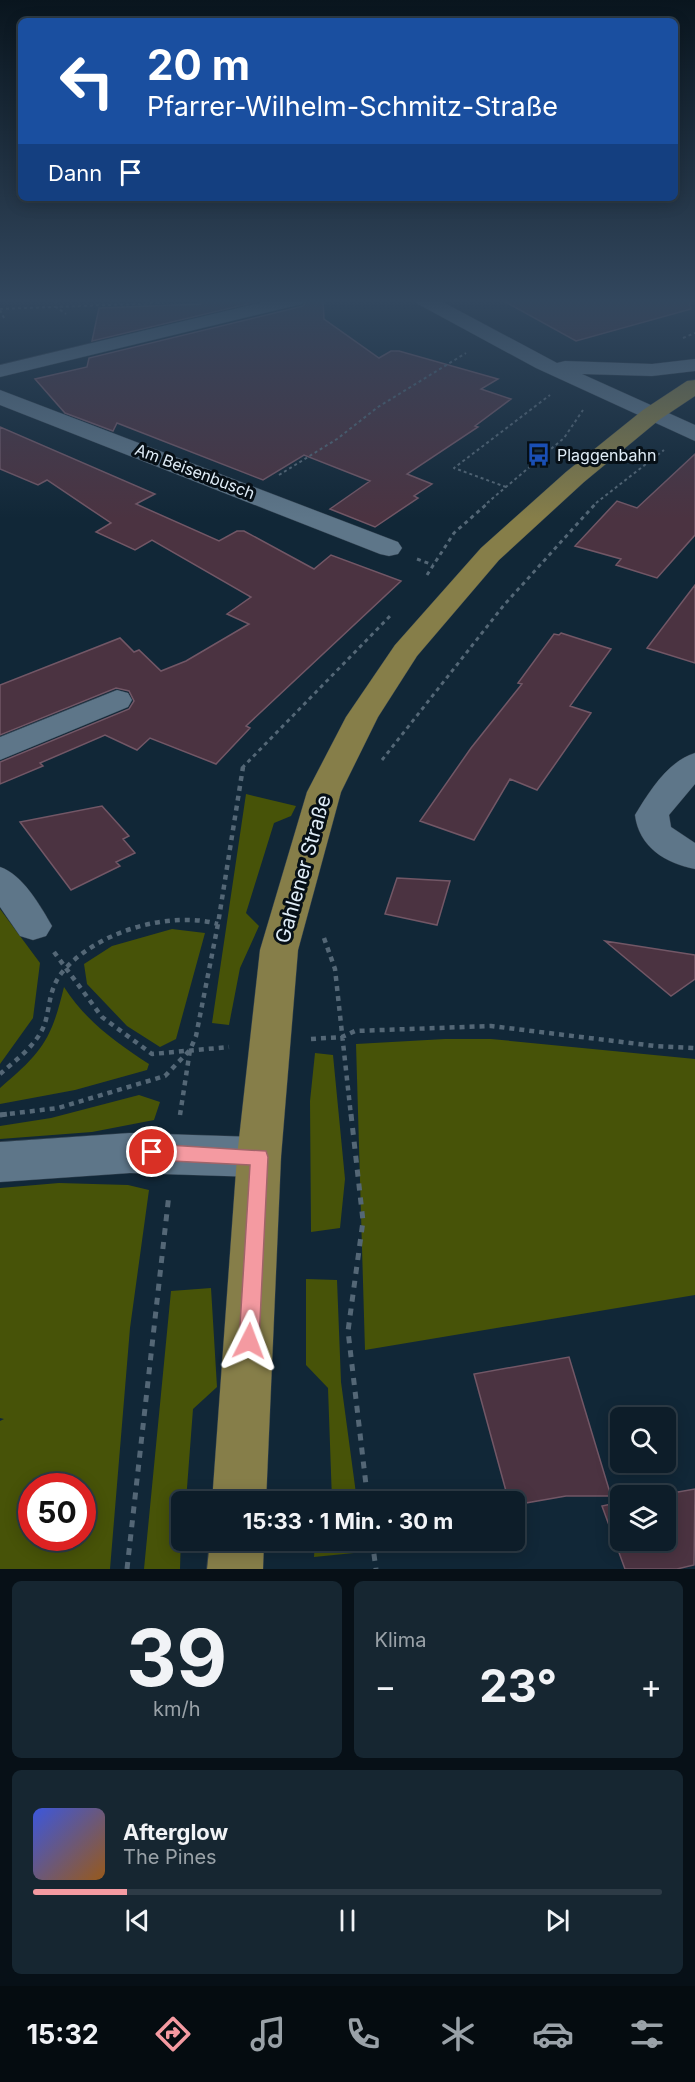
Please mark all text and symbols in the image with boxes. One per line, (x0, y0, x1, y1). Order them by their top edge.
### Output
text: 20 m (147, 39, 250, 90)
icon: left (48, 42, 126, 120)
text: Pfarrer-Wilhelm-Schmitz-Straße (147, 90, 558, 123)
icon: arrive (114, 156, 147, 189)
text: Dann (48, 160, 102, 186)
street label: Am Beisenbusch (132, 439, 258, 503)
bus stop icon: Plaggenbahn (526, 442, 552, 468)
place label: Plaggenbahn (557, 445, 656, 465)
street label: Gahlener Straße (270, 792, 336, 946)
pin (126, 1126, 177, 1177)
icon: arrive (135, 1135, 168, 1168)
position arrow (217, 1309, 281, 1373)
map controls (610, 1407, 676, 1551)
button: search (610, 1407, 676, 1473)
speed limit sign: 50 (18, 1473, 96, 1551)
button: layers (610, 1485, 676, 1551)
text: 15:33 · 1 Min. · 30 m (243, 1508, 453, 1534)
text: 39 (126, 1610, 227, 1705)
text: Klima (375, 1628, 426, 1652)
text: 23° (479, 1658, 557, 1713)
text: − (375, 1666, 396, 1706)
text: + (640, 1666, 662, 1706)
text: km/h (153, 1697, 201, 1721)
text: Afterglow (123, 1819, 228, 1845)
text: The Pines (123, 1845, 217, 1869)
icon: previous (121, 1904, 154, 1937)
icon: pause (331, 1904, 364, 1937)
icon: next (541, 1904, 574, 1937)
icon: directions (152, 2013, 194, 2055)
icon: music (247, 2013, 289, 2055)
icon: phone (342, 2013, 384, 2055)
icon: climate (437, 2013, 479, 2055)
icon: car (532, 2013, 574, 2055)
icon: filters (626, 2013, 668, 2055)
text: 15:32 (26, 2018, 99, 2051)

